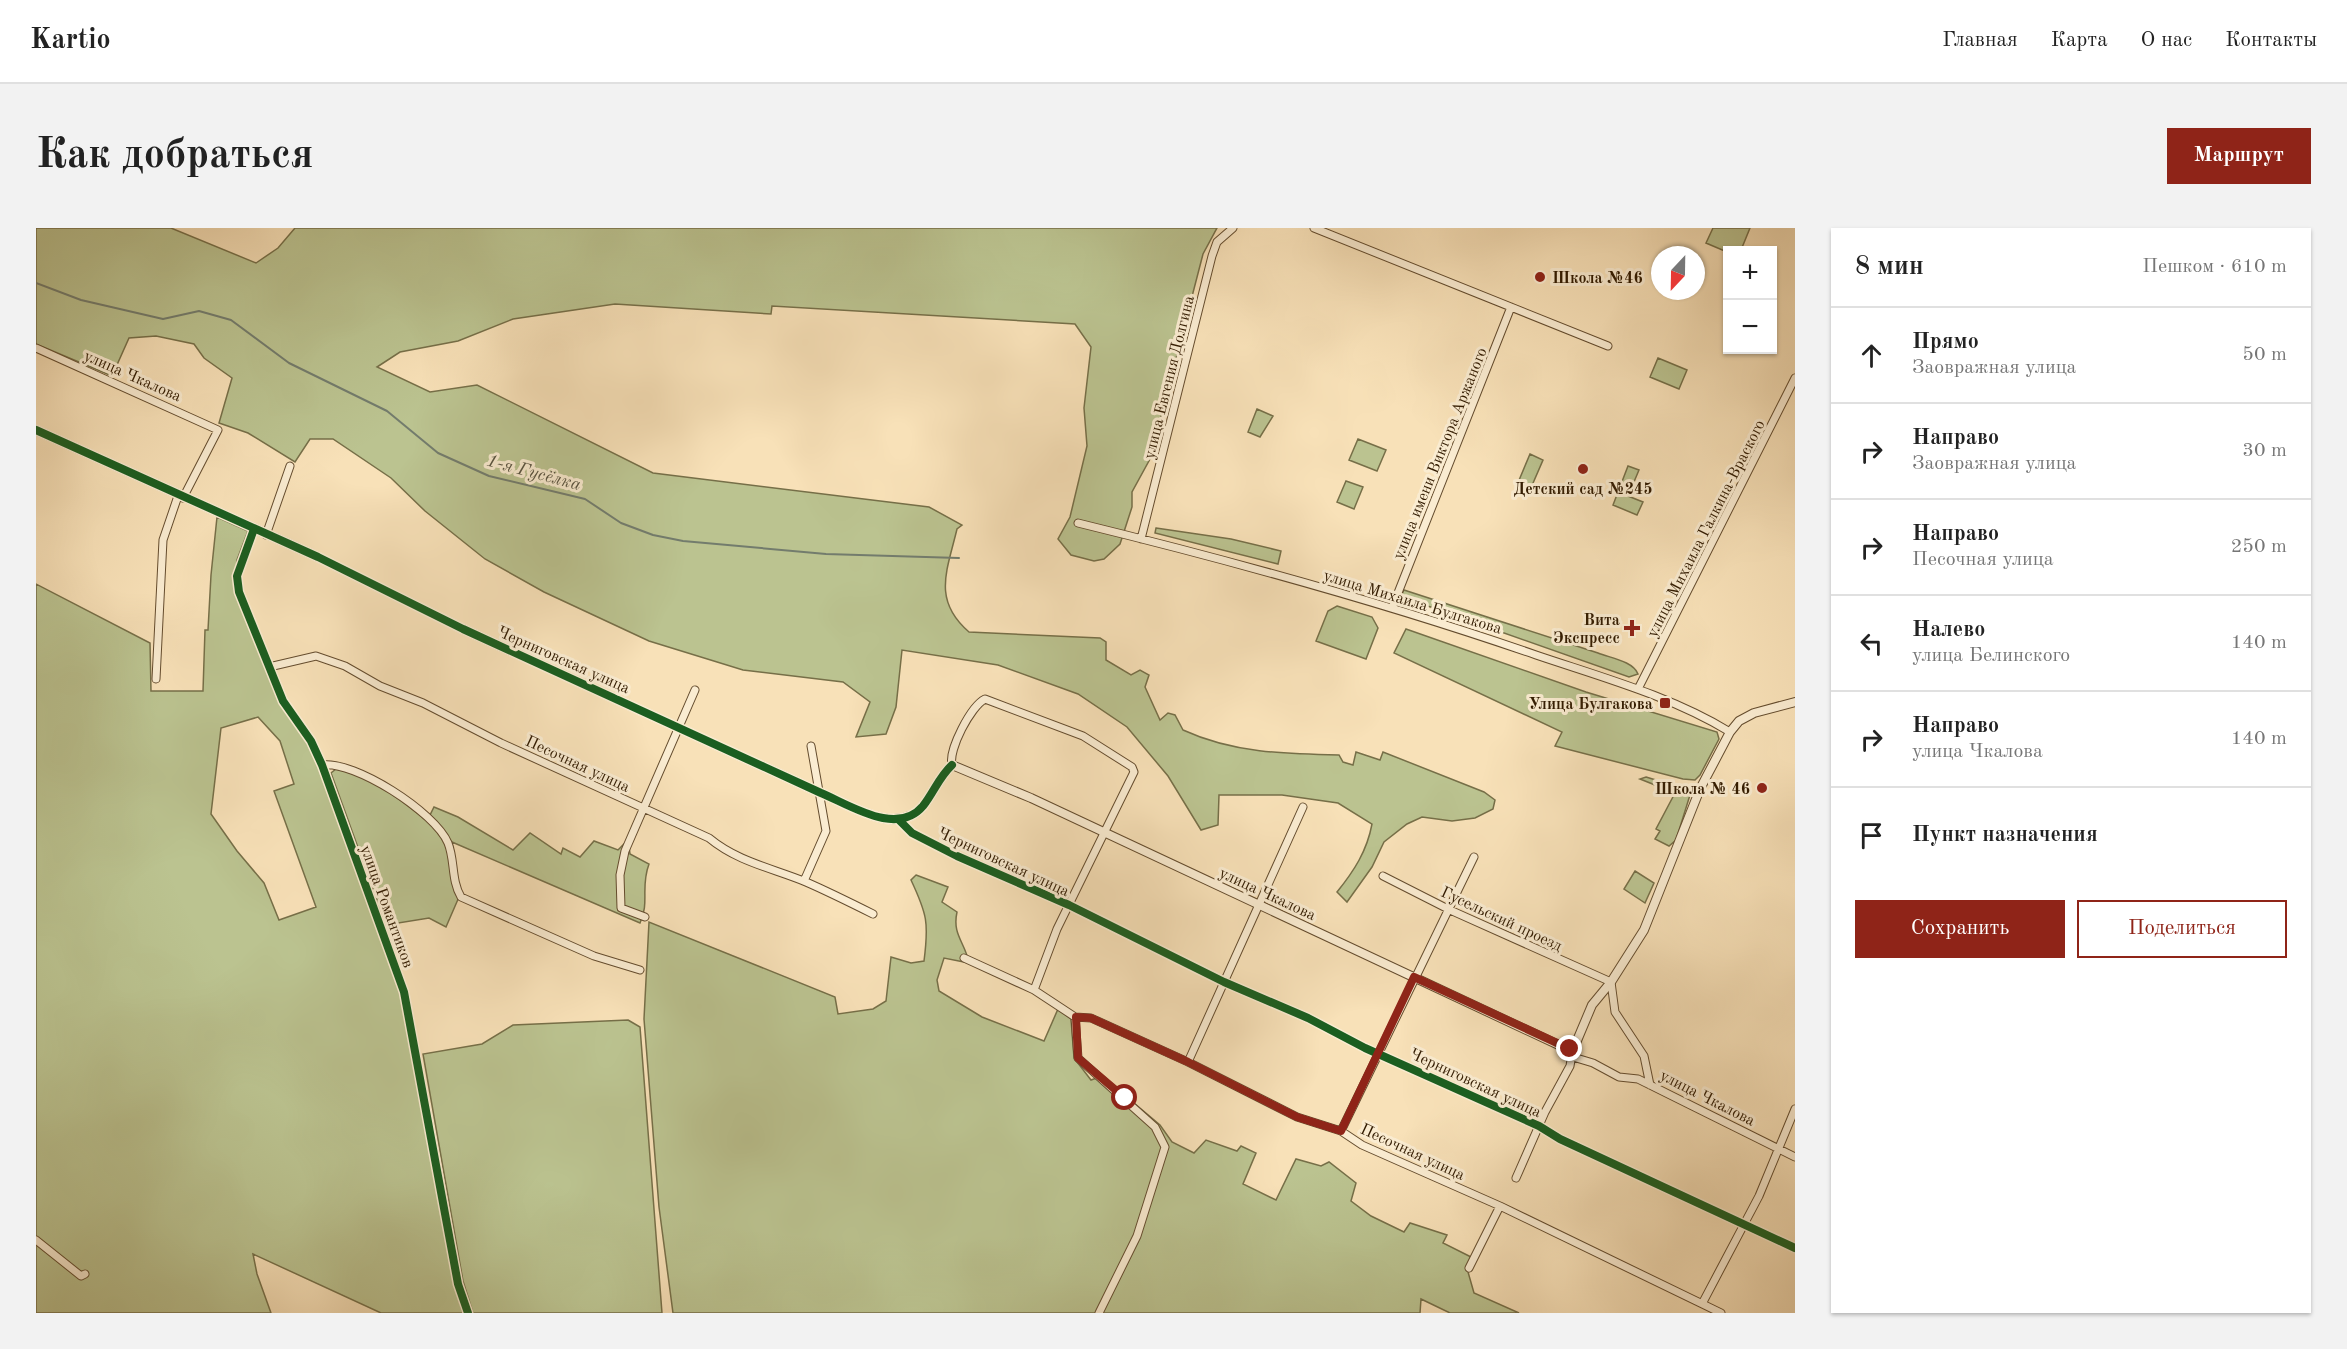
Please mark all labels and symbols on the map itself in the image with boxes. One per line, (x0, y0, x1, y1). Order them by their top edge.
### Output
north arrow (1651, 246, 1705, 300)
marker: Школа №46 (1533, 270, 1547, 284)
place label: Школа №46 (1552, 271, 1643, 287)
street label: улица Евгения Долгина (1142, 294, 1198, 461)
street label: улица имени Виктора Аржаного (1391, 345, 1491, 562)
street label: улица Чкалова (81, 348, 183, 405)
street label: улица Михаила Галкина-Враского (1645, 418, 1769, 640)
water label: 1-я Гусёлка (485, 452, 583, 494)
marker: Детский сад №245 (1576, 462, 1590, 476)
place label: Детский сад №245 (1513, 482, 1653, 498)
street label: улица Михаила Булгакова (1321, 568, 1504, 638)
place label: Вита Экспресс (1553, 613, 1620, 647)
marker: Вита Экспресс (1625, 621, 1639, 635)
street label: Черниговская улица (495, 624, 632, 697)
marker: Улица Булгакова (1658, 696, 1672, 710)
place label: Улица Булгакова (1528, 697, 1653, 713)
street label: Песочная улица (522, 734, 632, 796)
marker: Школа № 46 (1755, 781, 1769, 795)
place label: Школа № 46 (1655, 782, 1750, 798)
street label: Черниговская улица (935, 825, 1071, 900)
street label: улица Романтиков (357, 843, 416, 970)
street label: улица Чкалова (1216, 865, 1318, 924)
street label: Гусельский проезд (1438, 885, 1564, 955)
route end (1556, 1035, 1582, 1061)
street label: Черниговская улица (1407, 1046, 1543, 1121)
street label: улица Чкалова (1657, 1068, 1757, 1130)
route start (1111, 1084, 1137, 1110)
street label: Песочная улица (1357, 1122, 1467, 1184)

